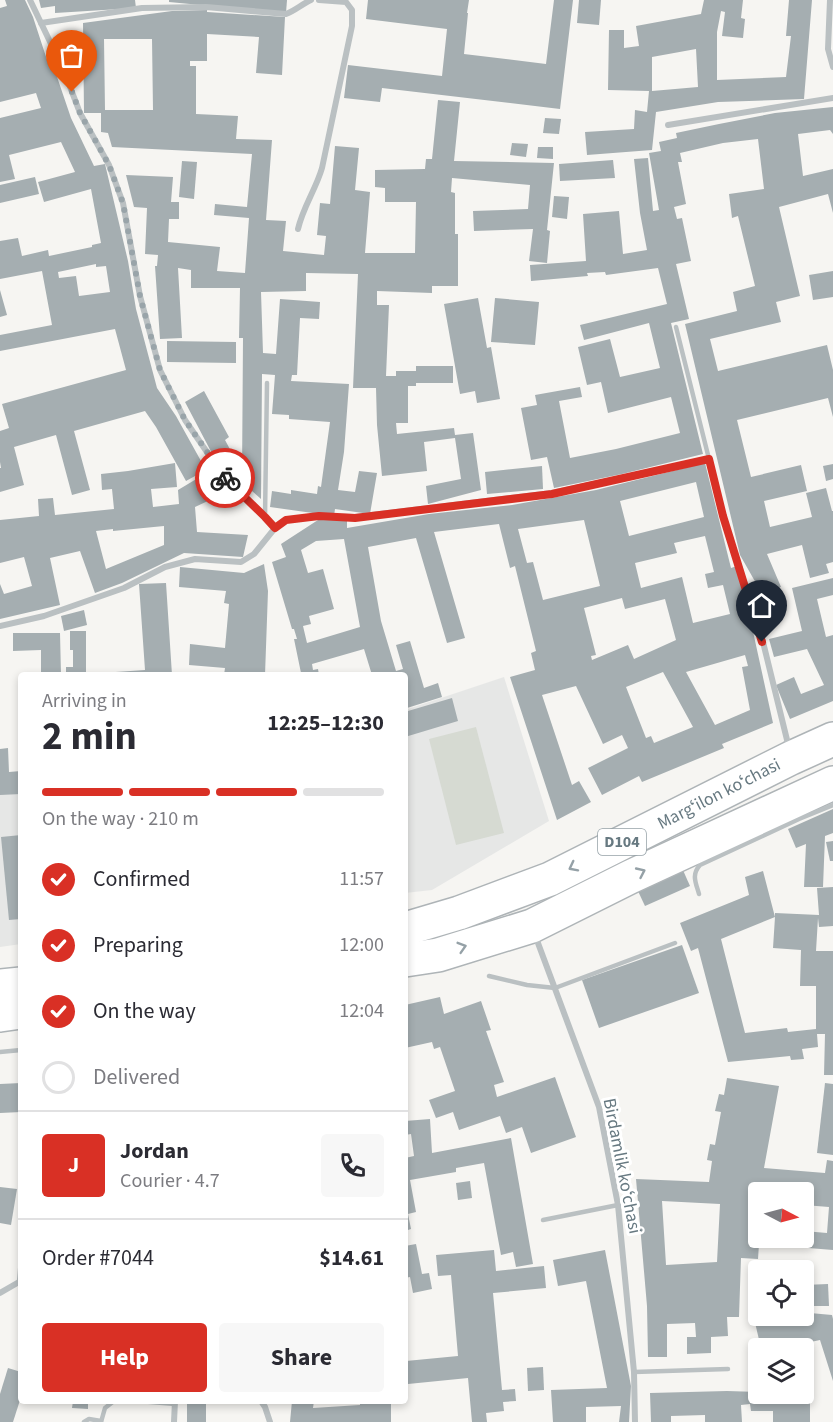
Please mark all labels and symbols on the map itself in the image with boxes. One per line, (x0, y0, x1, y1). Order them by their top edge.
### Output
pin (46, 30, 97, 92)
courier (195, 448, 255, 508)
pin (736, 580, 787, 642)
street label: Margʻilon koʻchasi (653, 752, 785, 836)
road number: D104 (598, 829, 646, 855)
one-way arrow (569, 860, 580, 872)
one-way arrow (635, 867, 646, 879)
one-way arrow (456, 942, 467, 954)
street label: Birdamlik koʻchasi (597, 1096, 647, 1236)
north arrow (748, 1182, 814, 1248)

